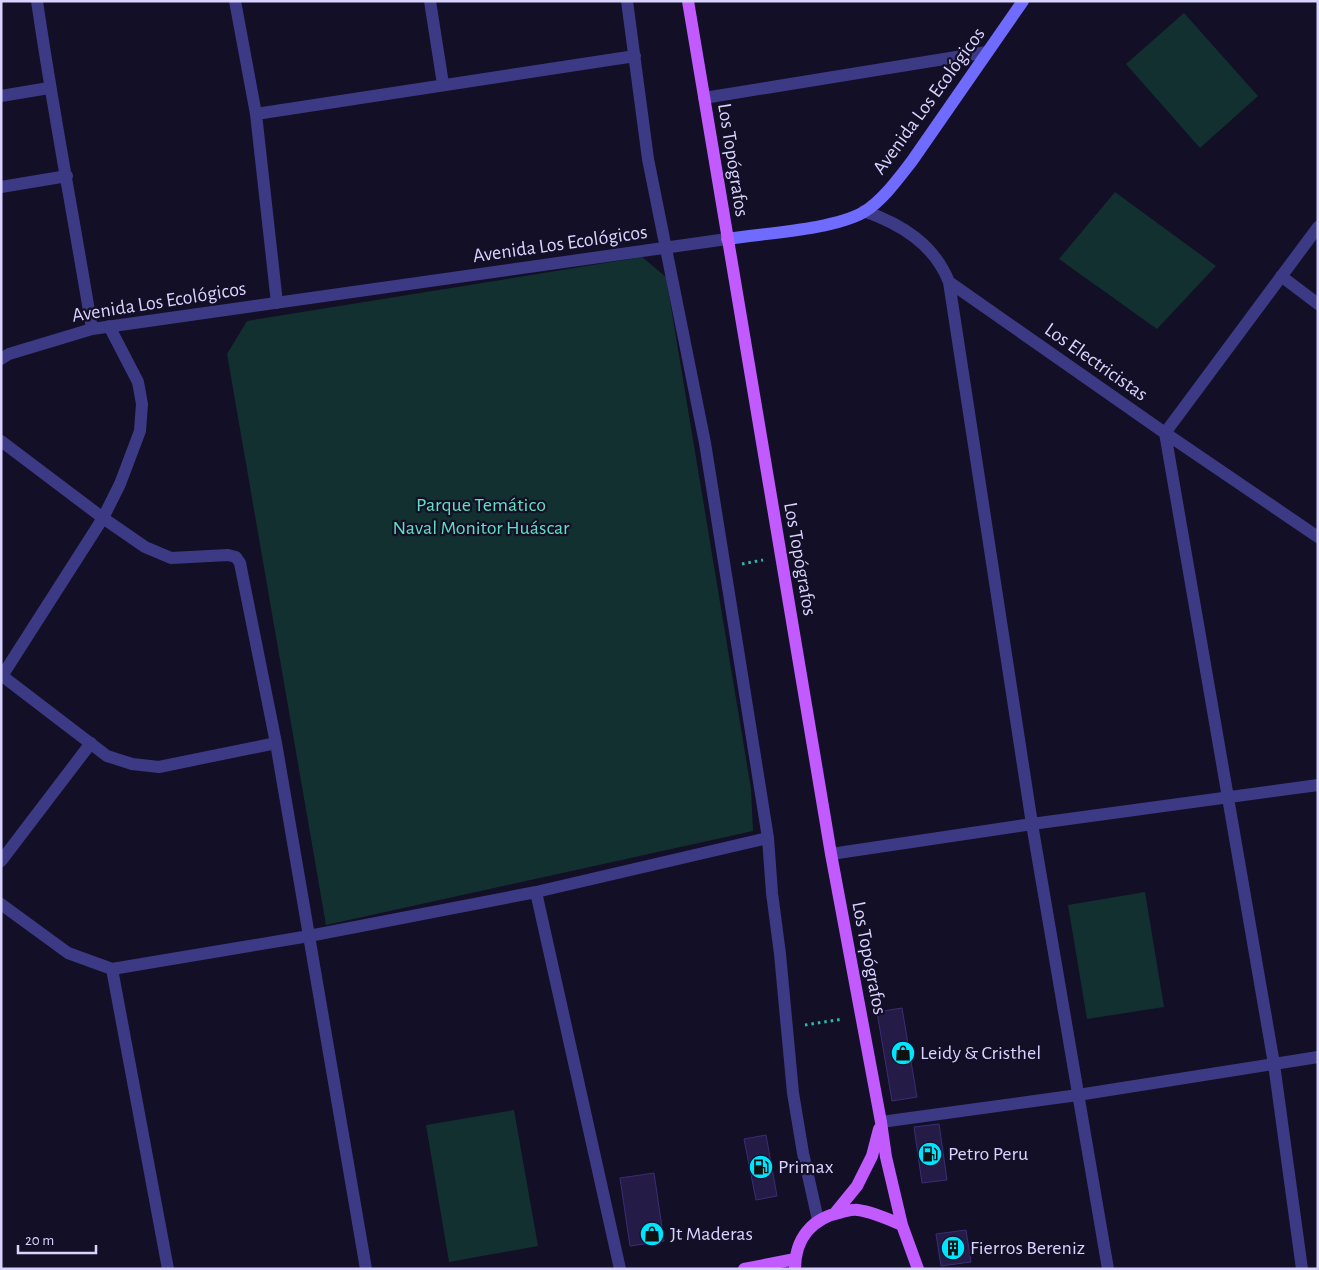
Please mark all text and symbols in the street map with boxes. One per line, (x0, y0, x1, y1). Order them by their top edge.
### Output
street label: Avenida Los Ecológicos (869, 24, 989, 178)
street label: Los Topógrafos (714, 102, 752, 218)
street label: Avenida Los Ecológicos (471, 222, 649, 266)
street label: Avenida Los Ecológicos (70, 278, 248, 326)
street label: Los Electricistas (1041, 319, 1151, 405)
park label: Parque Temático Naval Monitor Huáscar (393, 495, 570, 538)
street label: Los Topógrafos (780, 501, 820, 617)
street label: Los Topógrafos (848, 900, 890, 1016)
shop icon: Leidy & Cristhel (890, 1040, 916, 1066)
place label: Leidy & Cristhel (920, 1043, 1041, 1063)
fuel station icon: Petro Peru (917, 1141, 943, 1167)
place label: Petro Peru (948, 1144, 1028, 1164)
fuel station icon: Primax (748, 1154, 774, 1180)
place label: Primax (778, 1157, 834, 1177)
shop icon: Jt Maderas (639, 1221, 665, 1247)
scale bar (18, 1222, 95, 1254)
place label: Jt Maderas (670, 1224, 753, 1244)
text: 20 m (25, 1233, 54, 1248)
building icon: Fierros Bereniz (940, 1235, 966, 1261)
place label: Fierros Bereniz (970, 1238, 1085, 1258)

